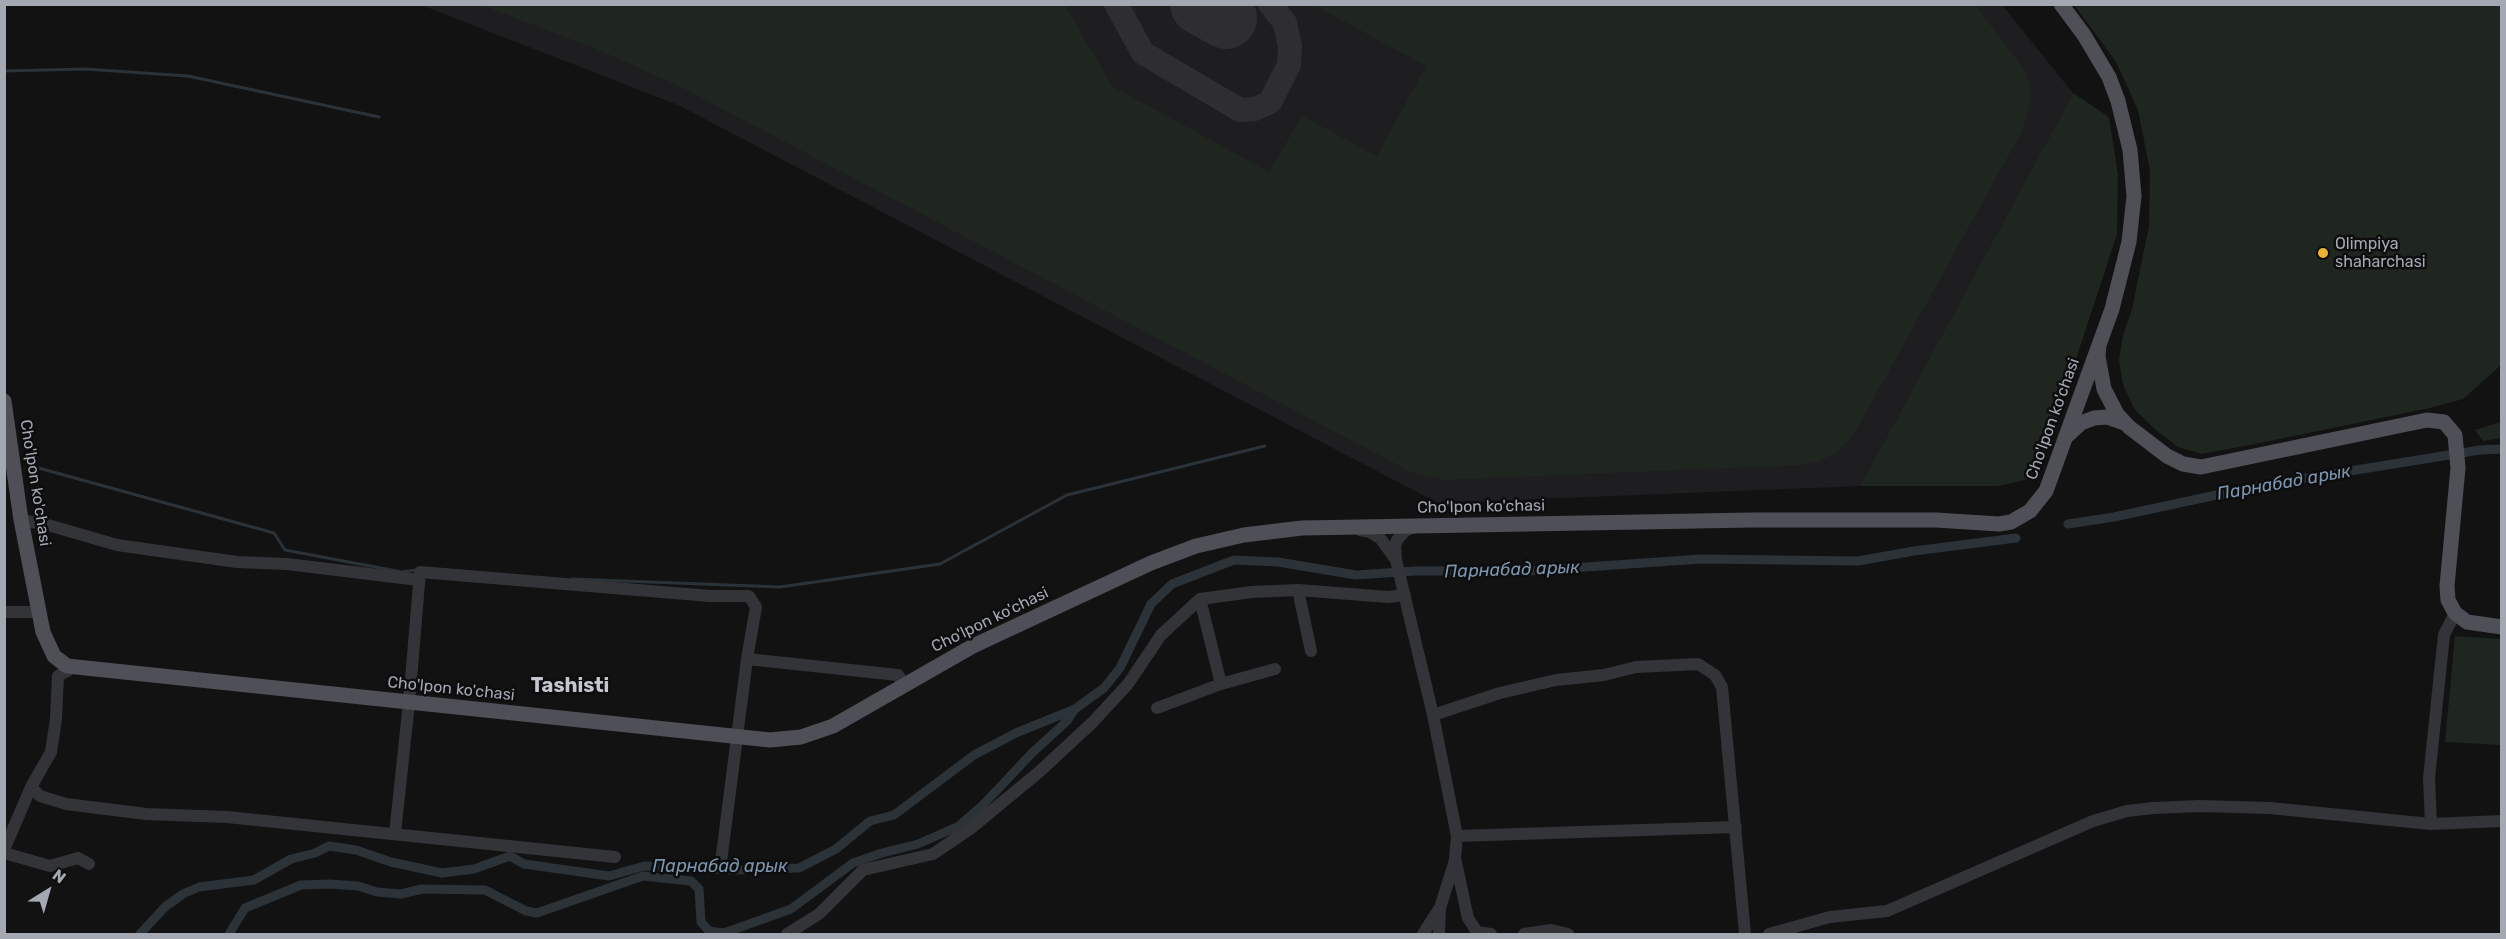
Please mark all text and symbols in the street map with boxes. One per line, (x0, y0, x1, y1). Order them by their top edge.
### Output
place label: Olimpiya shaharchasi (2335, 234, 2426, 272)
marker: Olimpiya shaharchasi (2316, 246, 2330, 260)
street label: Cho'lpon ko'chasi (2022, 356, 2084, 482)
street label: Cho'lpon ko'chasi (16, 418, 54, 548)
water label: Парнабад арык (2216, 461, 2352, 505)
street label: Cho'lpon ko'chasi (1417, 496, 1545, 518)
water label: Парнабад арык (1444, 557, 1580, 583)
street label: Cho'lpon ko'chasi (928, 583, 1052, 657)
street label: Cho'lpon ko'chasi (386, 673, 516, 705)
district label: Tashisti (531, 674, 609, 698)
water label: Парнабад арык (652, 856, 788, 878)
north arrow (18, 861, 78, 921)
text: N (49, 865, 69, 887)

